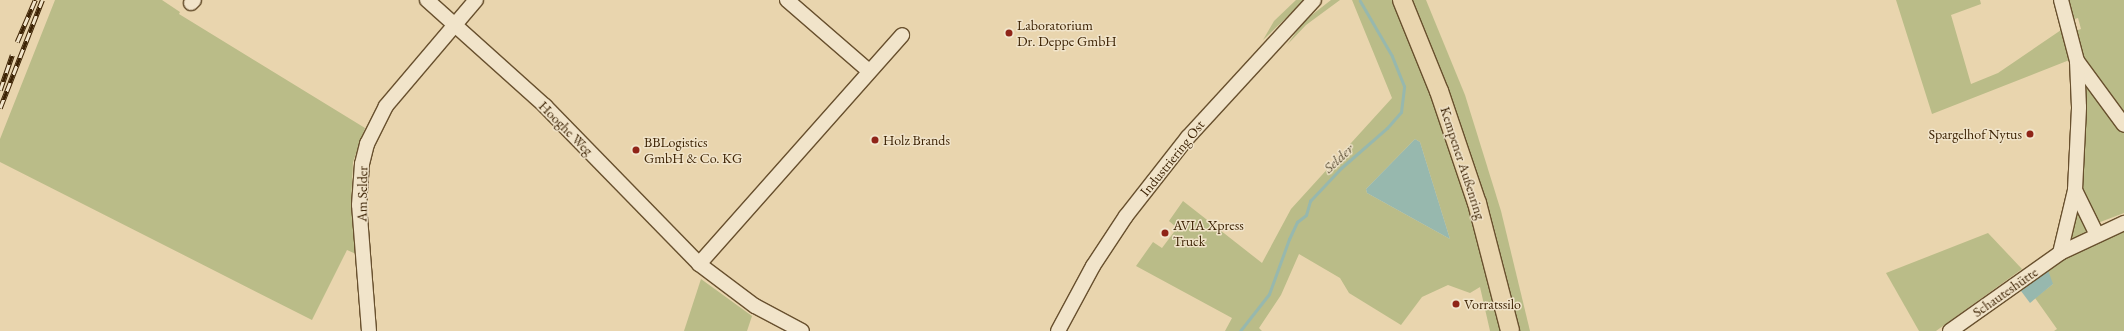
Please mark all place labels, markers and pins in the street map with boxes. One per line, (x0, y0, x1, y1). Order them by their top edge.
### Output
place label: Laboratorium Dr. Deppe GmbH (1017, 17, 1117, 50)
marker: Laboratorium Dr. Deppe GmbH (1004, 28, 1014, 38)
place label: Spargelhof Nytus (1928, 126, 2022, 142)
marker: Spargelhof Nytus (2025, 129, 2035, 139)
place label: Holz Brands (883, 132, 950, 148)
place label: BBLogistics GmbH & Co. KG (644, 134, 742, 166)
marker: Holz Brands (870, 135, 880, 145)
marker: BBLogistics GmbH & Co. KG (631, 145, 641, 155)
place label: AVIA Xpress Truck (1173, 217, 1244, 250)
marker: AVIA Xpress Truck (1160, 228, 1170, 238)
place label: Vorratssilo (1464, 296, 1521, 312)
marker: Vorratssilo (1451, 299, 1461, 309)

